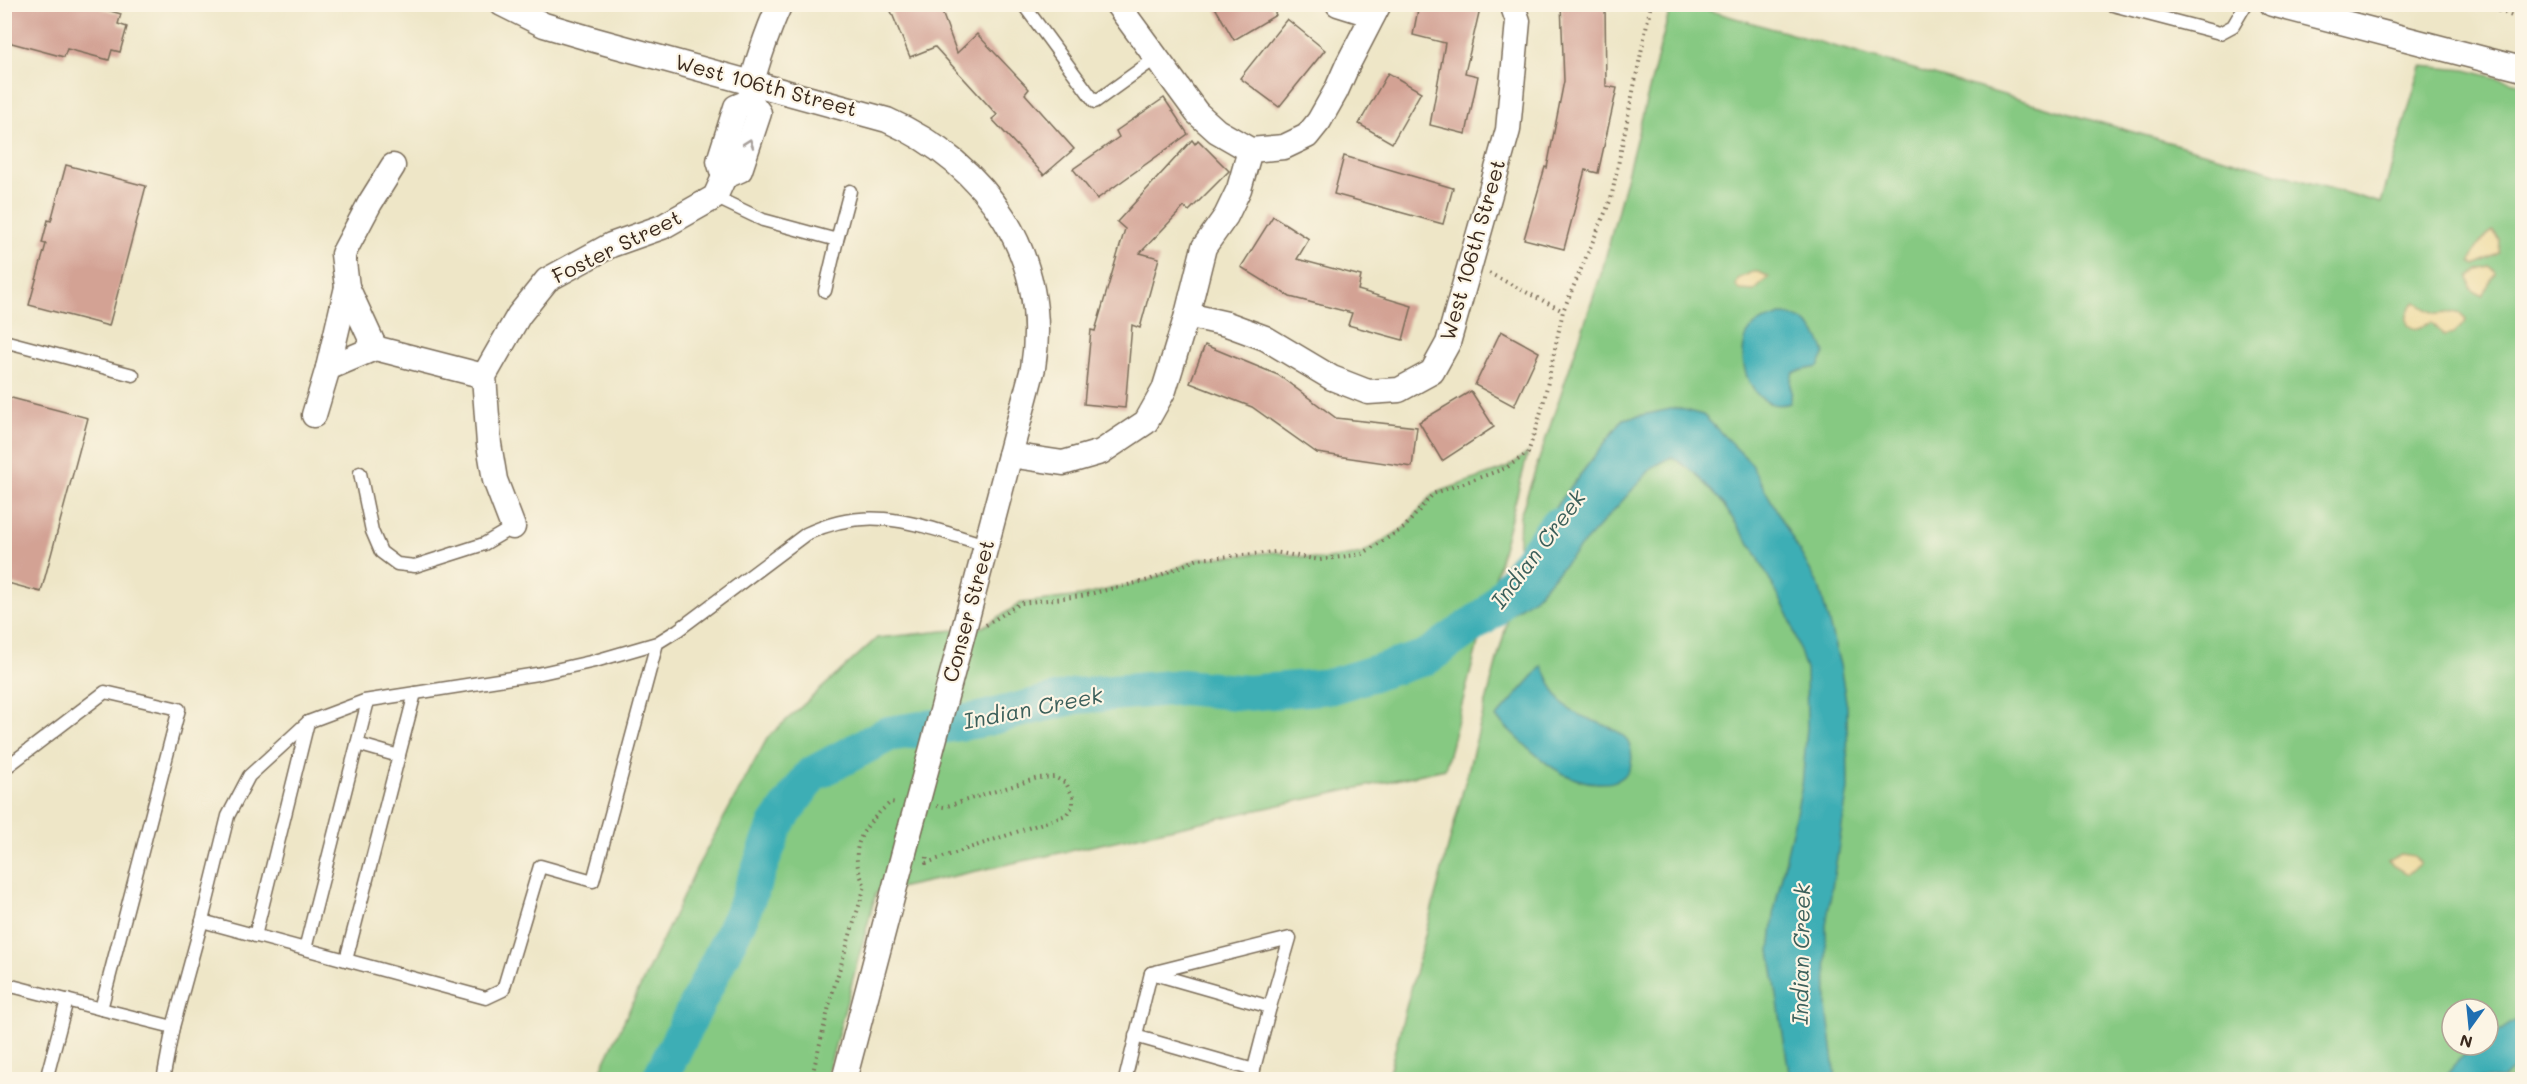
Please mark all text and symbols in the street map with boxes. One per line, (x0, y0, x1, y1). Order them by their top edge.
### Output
street label: West 106th Street (672, 47, 860, 122)
one-way arrow (742, 138, 754, 148)
street label: West 106th Street (1433, 156, 1510, 343)
street label: Foster Street (547, 203, 686, 289)
water label: Indian Creek (1484, 483, 1592, 614)
street label: Conser Street (936, 536, 1000, 685)
water label: Indian Creek (961, 680, 1106, 735)
water label: Indian Creek (1785, 882, 1816, 1025)
north arrow (2440, 997, 2500, 1057)
text: N (2457, 1030, 2475, 1054)

